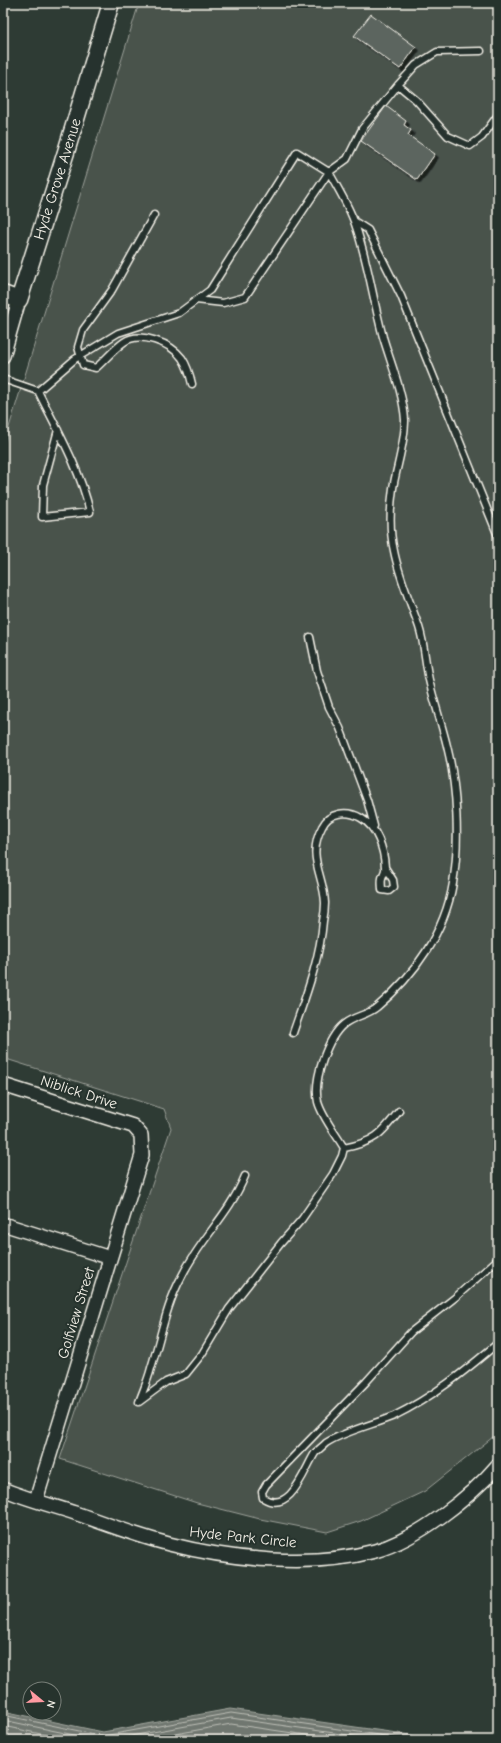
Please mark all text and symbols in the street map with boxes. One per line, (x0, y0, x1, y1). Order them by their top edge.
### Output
street label: Hyde Grove Avenue (30, 116, 85, 242)
street label: Niblick Drive (38, 1071, 120, 1113)
street label: Golfview Street (54, 1264, 99, 1361)
street label: Hyde Park Circle (189, 1522, 298, 1552)
north arrow (22, 1681, 62, 1721)
text: N (44, 1699, 58, 1709)

